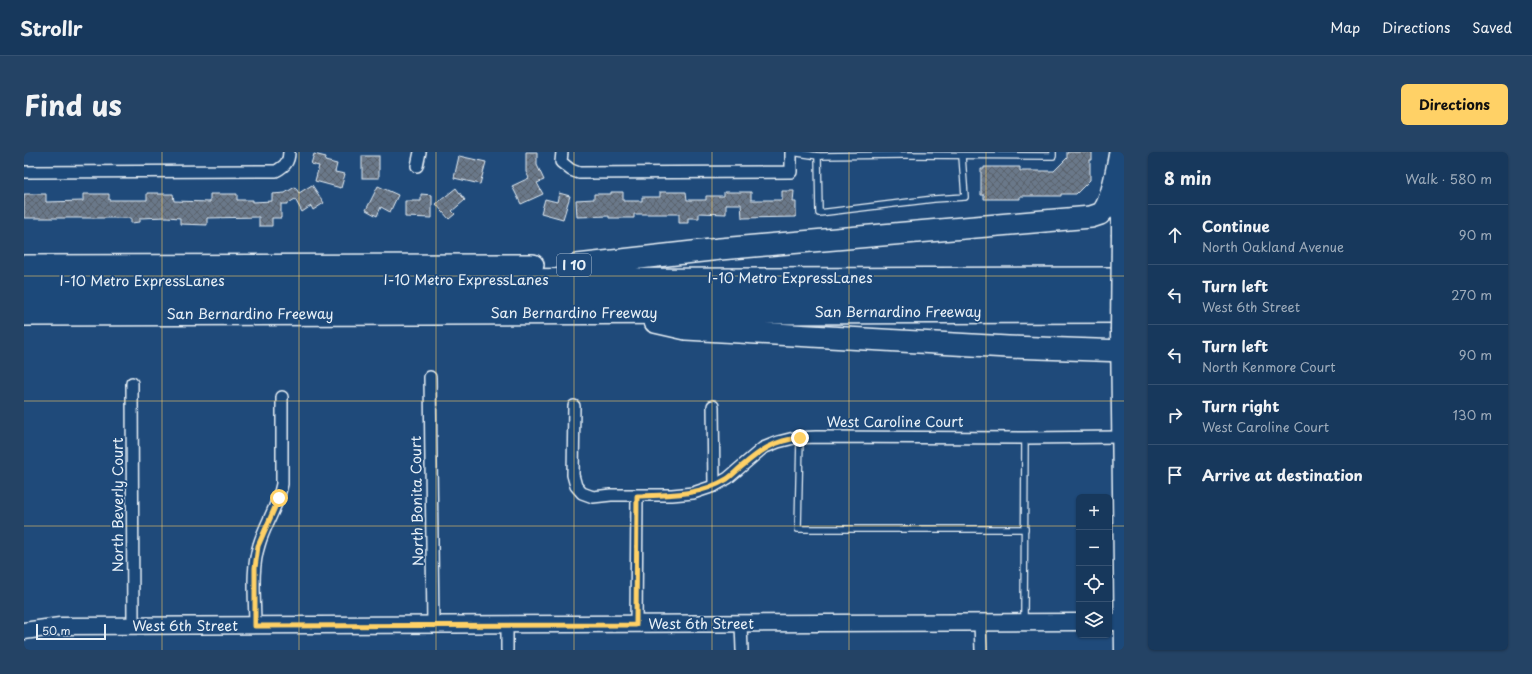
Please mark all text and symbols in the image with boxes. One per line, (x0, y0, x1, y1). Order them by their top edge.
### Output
text: Strollr (20, 14, 83, 42)
text: Map (1330, 17, 1360, 38)
text: Directions (1382, 17, 1450, 38)
text: Saved (1472, 17, 1512, 38)
text: Find us (24, 83, 122, 126)
button: Directions (1401, 84, 1508, 125)
text: 8 min (1164, 165, 1212, 191)
text: Walk · 580 m (1405, 169, 1492, 188)
text: Continue (1202, 214, 1270, 237)
icon: ahead (1164, 224, 1186, 246)
text: 90 m (1459, 225, 1492, 244)
text: North Oakland Avenue (1202, 237, 1344, 256)
road number: I 10 (557, 254, 591, 276)
street label: I-10 Metro ExpressLanes (707, 267, 873, 288)
street label: I-10 Metro ExpressLanes (383, 269, 549, 290)
street label: I-10 Metro ExpressLanes (59, 270, 225, 291)
text: Turn left (1202, 274, 1268, 297)
icon: left (1164, 284, 1186, 306)
text: 270 m (1451, 285, 1492, 304)
text: West 6th Street (1202, 297, 1300, 316)
street label: San Bernardino Freeway (814, 301, 982, 322)
street label: San Bernardino Freeway (490, 302, 658, 323)
street label: San Bernardino Freeway (166, 303, 334, 324)
text: Turn left (1202, 334, 1268, 357)
icon: left (1164, 344, 1186, 366)
text: 90 m (1459, 345, 1492, 364)
text: North Kenmore Court (1202, 357, 1336, 376)
text: Turn right (1202, 394, 1279, 417)
icon: right (1164, 404, 1186, 426)
text: 130 m (1453, 405, 1492, 424)
street label: West Caroline Court (827, 411, 964, 432)
text: West Caroline Court (1202, 417, 1329, 436)
route end (791, 429, 809, 447)
street label: North Bonita Court (405, 435, 428, 566)
street label: North Beverly Court (107, 437, 128, 572)
text: Arrive at destination (1202, 463, 1363, 486)
icon: arrive (1164, 464, 1186, 486)
route start (270, 489, 288, 507)
map controls (1076, 494, 1112, 638)
button: + (1076, 494, 1112, 530)
button: − (1076, 530, 1112, 566)
button: locate (1076, 566, 1112, 602)
button: layers (1076, 602, 1112, 638)
street label: West 6th Street (648, 613, 754, 634)
street label: West 6th Street (132, 615, 238, 636)
scale bar (36, 622, 106, 641)
text: 50 m (42, 622, 71, 639)

